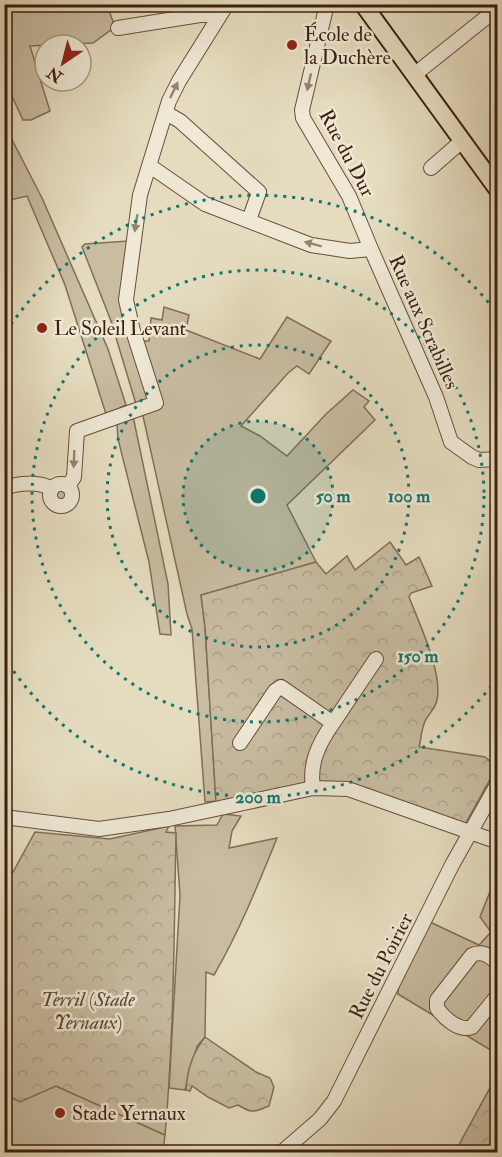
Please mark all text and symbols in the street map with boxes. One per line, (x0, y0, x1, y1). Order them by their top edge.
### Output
place label: École de la Duchère (304, 21, 391, 70)
north arrow (33, 33, 93, 93)
marker: École de la Duchère (285, 38, 299, 52)
text: N (43, 62, 67, 87)
one-way arrow (304, 73, 313, 92)
one-way arrow (169, 82, 179, 99)
street label: Rue du Dur (314, 105, 381, 202)
one-way arrow (131, 213, 140, 232)
one-way arrow (304, 239, 322, 248)
street label: Rue aux Scrabilles (383, 251, 465, 393)
place label: Le Soleil Levant (54, 316, 187, 341)
marker: Le Soleil Levant (35, 321, 49, 335)
one-way arrow (69, 450, 79, 469)
text: 50 m (316, 485, 351, 508)
text: 100 m (388, 485, 431, 508)
centre of rings (248, 486, 268, 506)
text: 150 m (397, 645, 440, 668)
text: 200 m (235, 786, 282, 809)
street label: Rue du Poirier (344, 908, 419, 1023)
park label: Terril (Stade Yernaux) (41, 987, 135, 1035)
place label: Stade Yernaux (72, 1101, 186, 1126)
marker: Stade Yernaux (53, 1106, 67, 1120)

